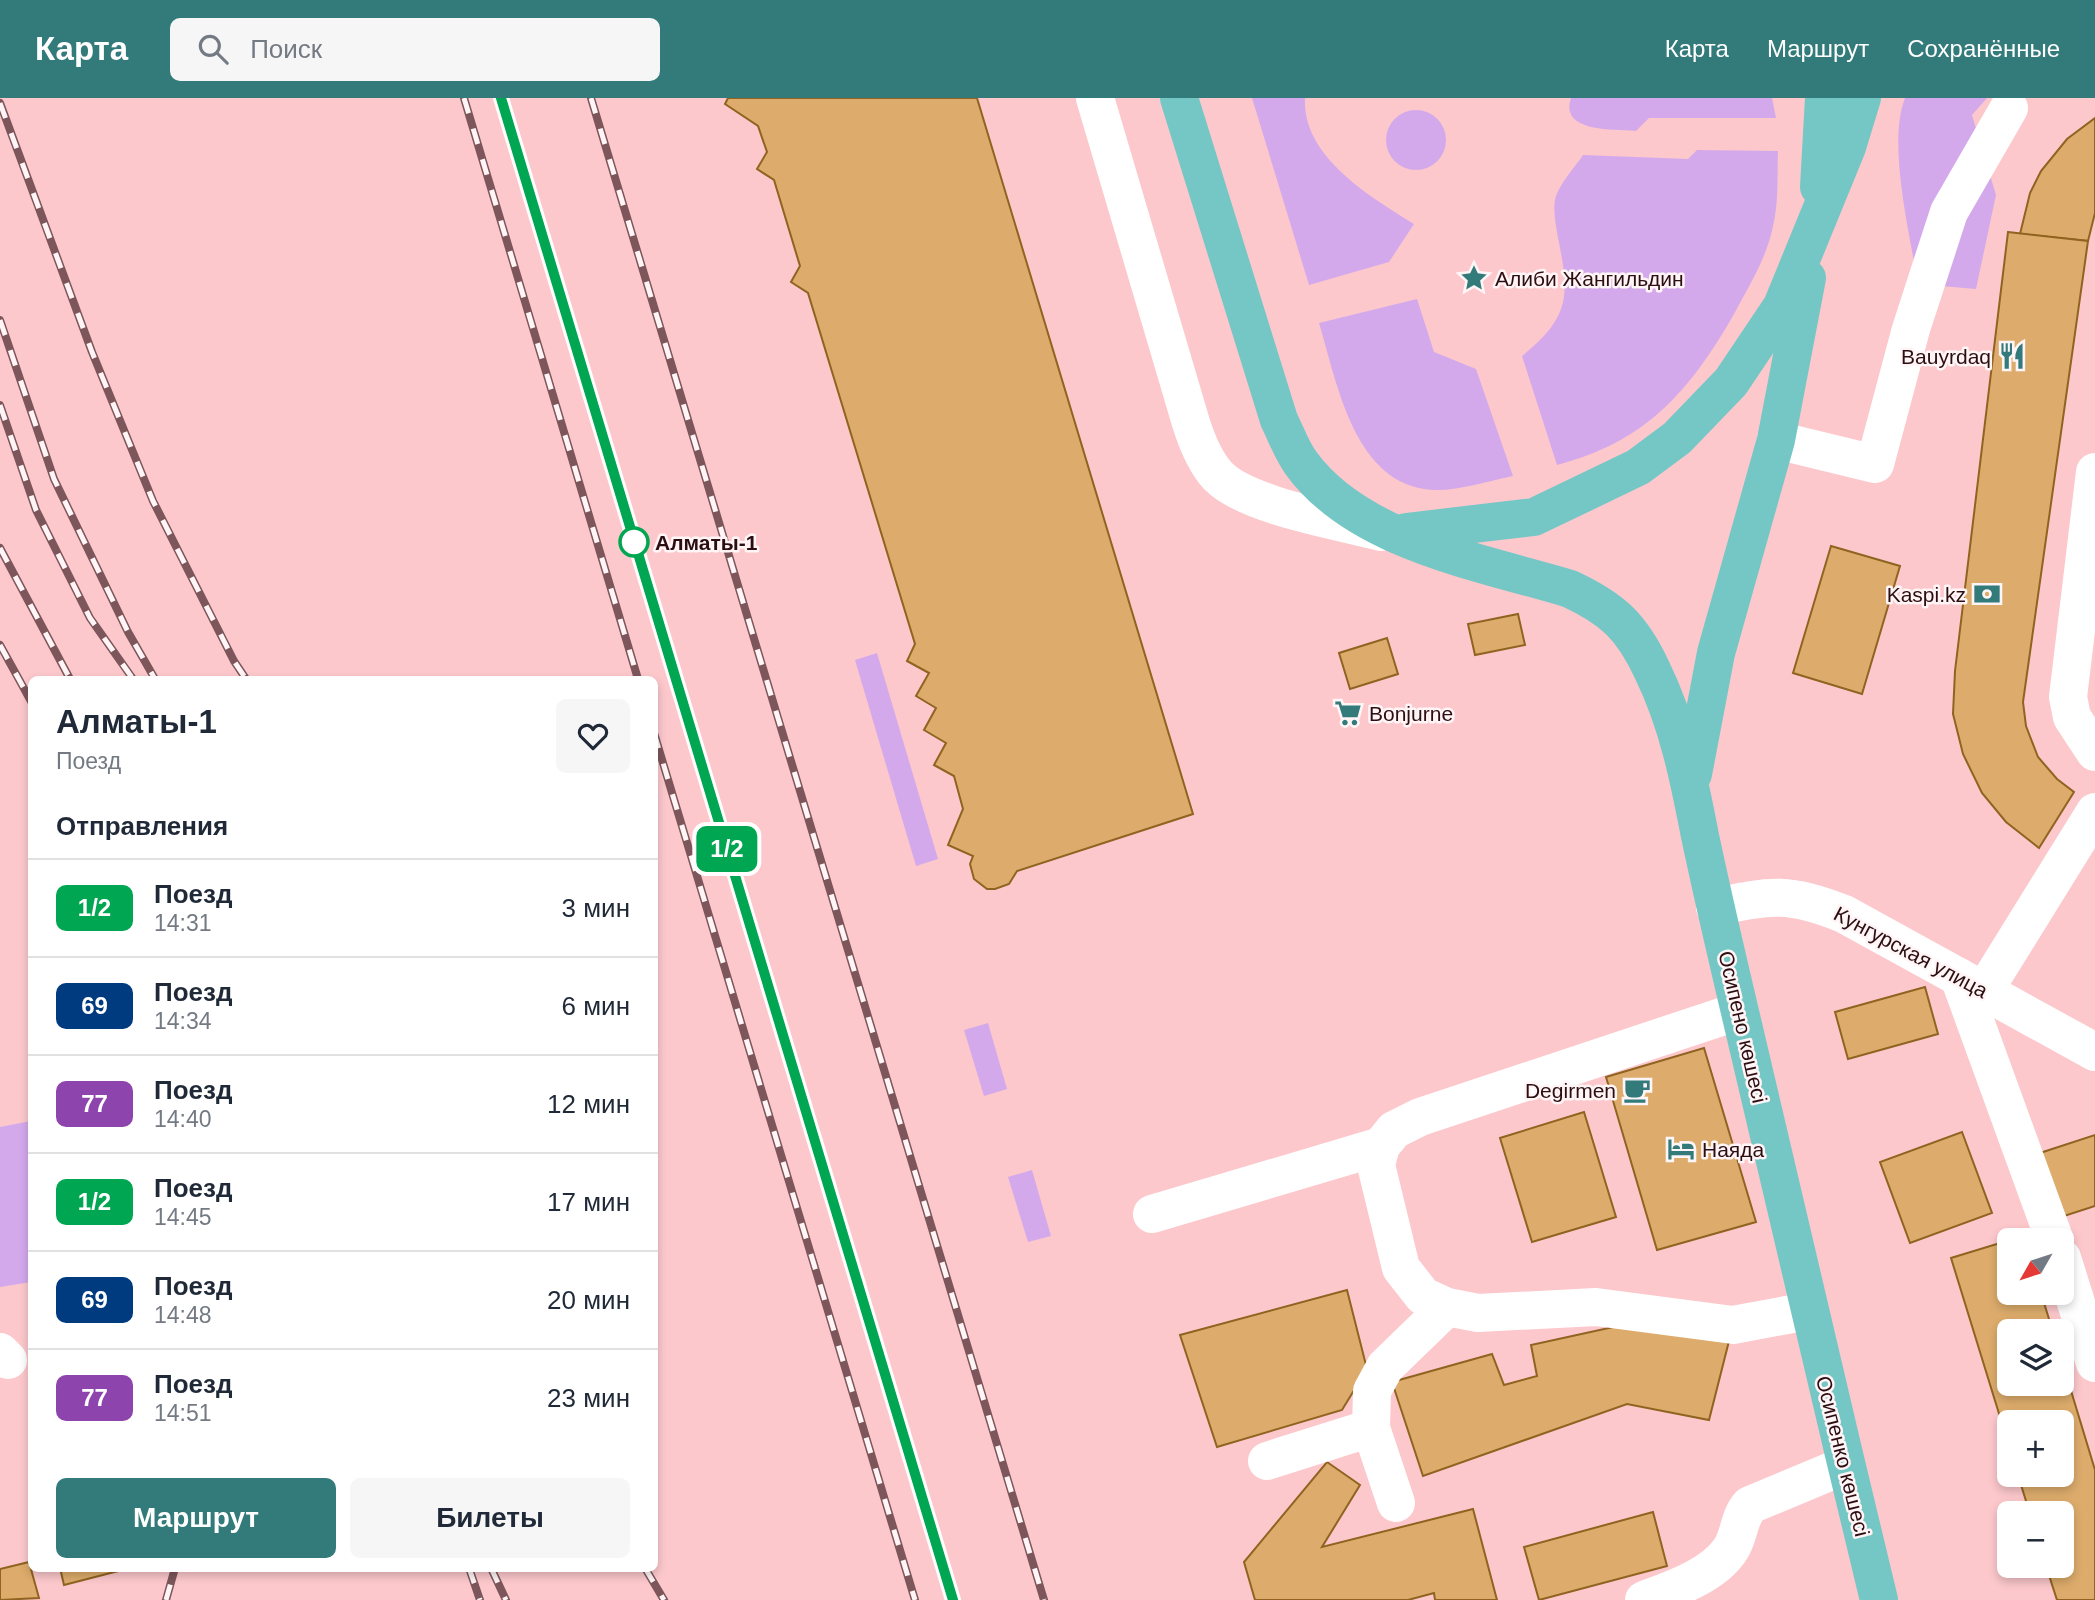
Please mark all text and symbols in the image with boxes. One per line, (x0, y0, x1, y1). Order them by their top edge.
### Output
search box (170, 18, 660, 81)
text: Карта (35, 30, 128, 67)
icon: search (194, 30, 232, 68)
text: Поиск (250, 34, 322, 64)
text: Карта (1665, 35, 1729, 62)
text: Маршрут (1767, 35, 1869, 62)
text: Сохранённые (1907, 35, 2060, 62)
place icon: Алиби Жангильдин (1459, 263, 1489, 293)
place label: Алиби Жангильдин (1495, 267, 1684, 290)
restaurant icon: Bauyrdaq (1997, 341, 2027, 371)
place label: Bauyrdaq (1901, 345, 1991, 368)
marker: Алматы-1 (619, 527, 649, 557)
place label: Алматы-1 (655, 531, 758, 554)
bank icon: Kaspi.kz (1972, 579, 2002, 609)
place label: Kaspi.kz (1887, 583, 1966, 606)
supermarket icon: Bonjurne (1333, 698, 1363, 728)
button: heart (556, 699, 630, 773)
place label: Bonjurne (1369, 702, 1453, 725)
text: Алматы-1 (56, 703, 217, 740)
text: Поезд (56, 748, 121, 774)
text: Отправления (56, 811, 228, 841)
line badge: 1/2 (687, 826, 767, 872)
text: 1/2 (710, 835, 744, 862)
text: Поезд (154, 879, 232, 909)
text: 3 мин (562, 893, 630, 923)
text: 1/2 (78, 894, 111, 921)
street label: Кунгурская улица (1830, 902, 1992, 1002)
text: 14:31 (154, 910, 212, 936)
street label: Осипено көшесі (1714, 949, 1772, 1105)
text: Поезд (154, 977, 232, 1007)
text: 6 мин (562, 991, 630, 1021)
text: 69 (81, 992, 108, 1019)
text: 14:34 (154, 1008, 212, 1034)
text: Поезд (154, 1075, 232, 1105)
cafe icon: Degirmen (1622, 1075, 1652, 1105)
place label: Degirmen (1525, 1079, 1616, 1102)
text: 12 мин (547, 1089, 630, 1119)
text: 77 (81, 1090, 108, 1117)
text: 14:40 (154, 1106, 212, 1132)
hotel icon: Наяда (1666, 1134, 1696, 1164)
place label: Наяда (1702, 1138, 1764, 1161)
text: Поезд (154, 1173, 232, 1203)
text: 17 мин (547, 1187, 630, 1217)
text: 1/2 (78, 1188, 111, 1215)
text: 14:45 (154, 1204, 212, 1230)
north arrow (1997, 1228, 2074, 1306)
map controls (1997, 1228, 2074, 1578)
text: Поезд (154, 1271, 232, 1301)
text: 20 мин (547, 1285, 630, 1315)
text: 69 (81, 1286, 108, 1313)
text: 14:48 (154, 1302, 212, 1328)
button: layers (1997, 1319, 2074, 1396)
text: Поезд (154, 1369, 232, 1399)
street label: Осипенко көшесі (1812, 1373, 1874, 1539)
text: 23 мин (547, 1383, 630, 1413)
text: 77 (81, 1384, 108, 1411)
text: 14:51 (154, 1400, 212, 1426)
button: + (1997, 1410, 2074, 1487)
button: Маршрут (56, 1478, 336, 1558)
button: Билеты (350, 1478, 630, 1558)
button: − (1997, 1501, 2074, 1578)

